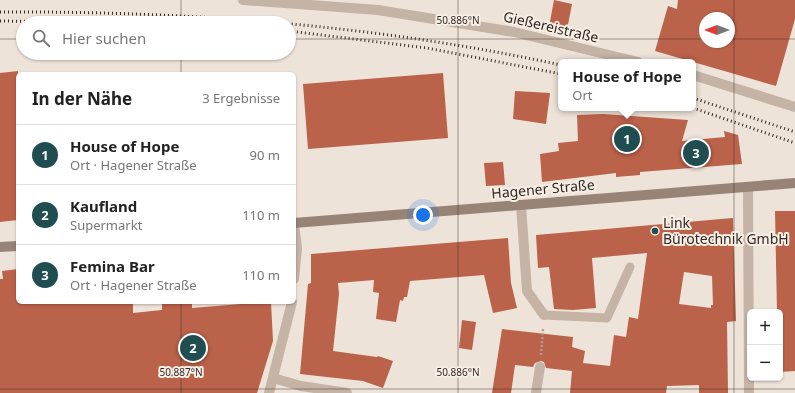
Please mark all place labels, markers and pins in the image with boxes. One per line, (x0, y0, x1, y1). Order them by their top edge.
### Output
pin: 1 (614, 124, 640, 154)
pin: 3 (683, 138, 709, 168)
place label: Link Bürotechnik GmbH (663, 213, 789, 248)
marker: Link Bürotechnik GmbH (650, 226, 660, 236)
pin: 2 (180, 333, 206, 363)

